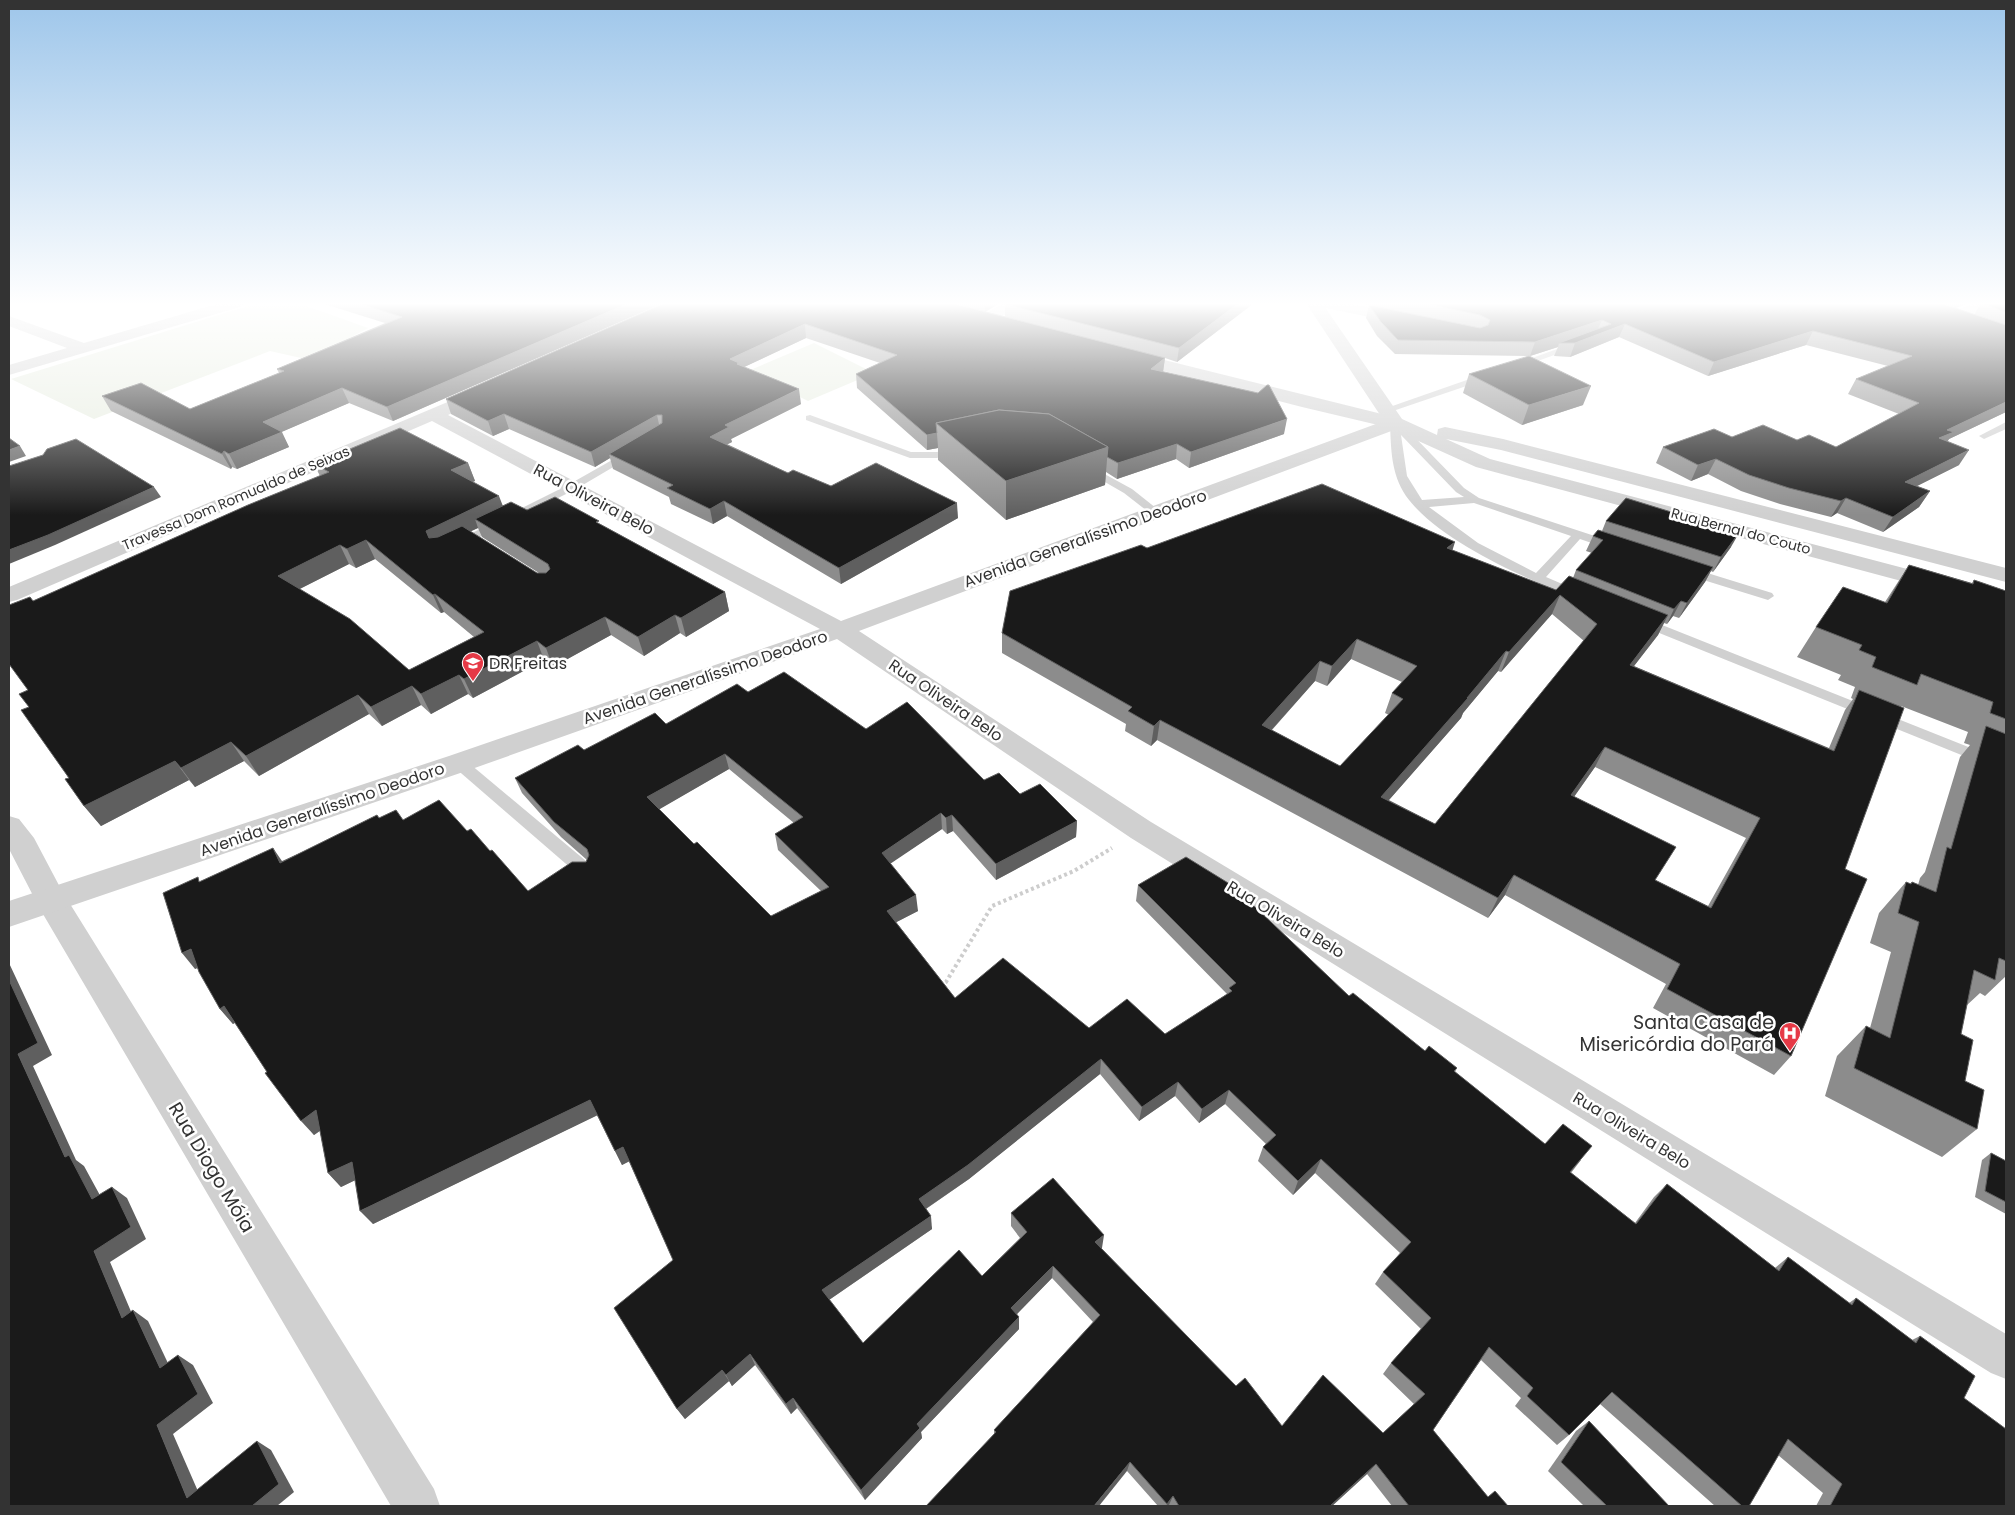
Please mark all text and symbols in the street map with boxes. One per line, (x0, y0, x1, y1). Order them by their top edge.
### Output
street label: Travessa Dom Romualdo de Seixas (119, 441, 353, 555)
street label: Rua Oliveira Belo (530, 458, 658, 541)
street label: Avenida Generalíssimo Deodoro (960, 484, 1210, 593)
street label: Rua Bernal do Couto (1669, 503, 1813, 559)
street label: Avenida Generalíssimo Deodoro (580, 625, 831, 730)
school or university icon: DR Freitas (461, 651, 485, 682)
place label: DR Freitas (489, 652, 567, 675)
street label: Rua Oliveira Belo (884, 654, 1007, 747)
street label: Avenida Generalíssimo Deodoro (197, 757, 448, 862)
street label: Rua Oliveira Belo (1223, 875, 1349, 964)
place label: Santa Casa de Misericórdia do Pará (1579, 1009, 1774, 1058)
hospital icon: Santa Casa de Misericórdia do Pará (1778, 1021, 1802, 1052)
street label: Rua Oliveira Belo (1569, 1086, 1695, 1175)
street label: Rua Diogo Móia (162, 1097, 261, 1238)

